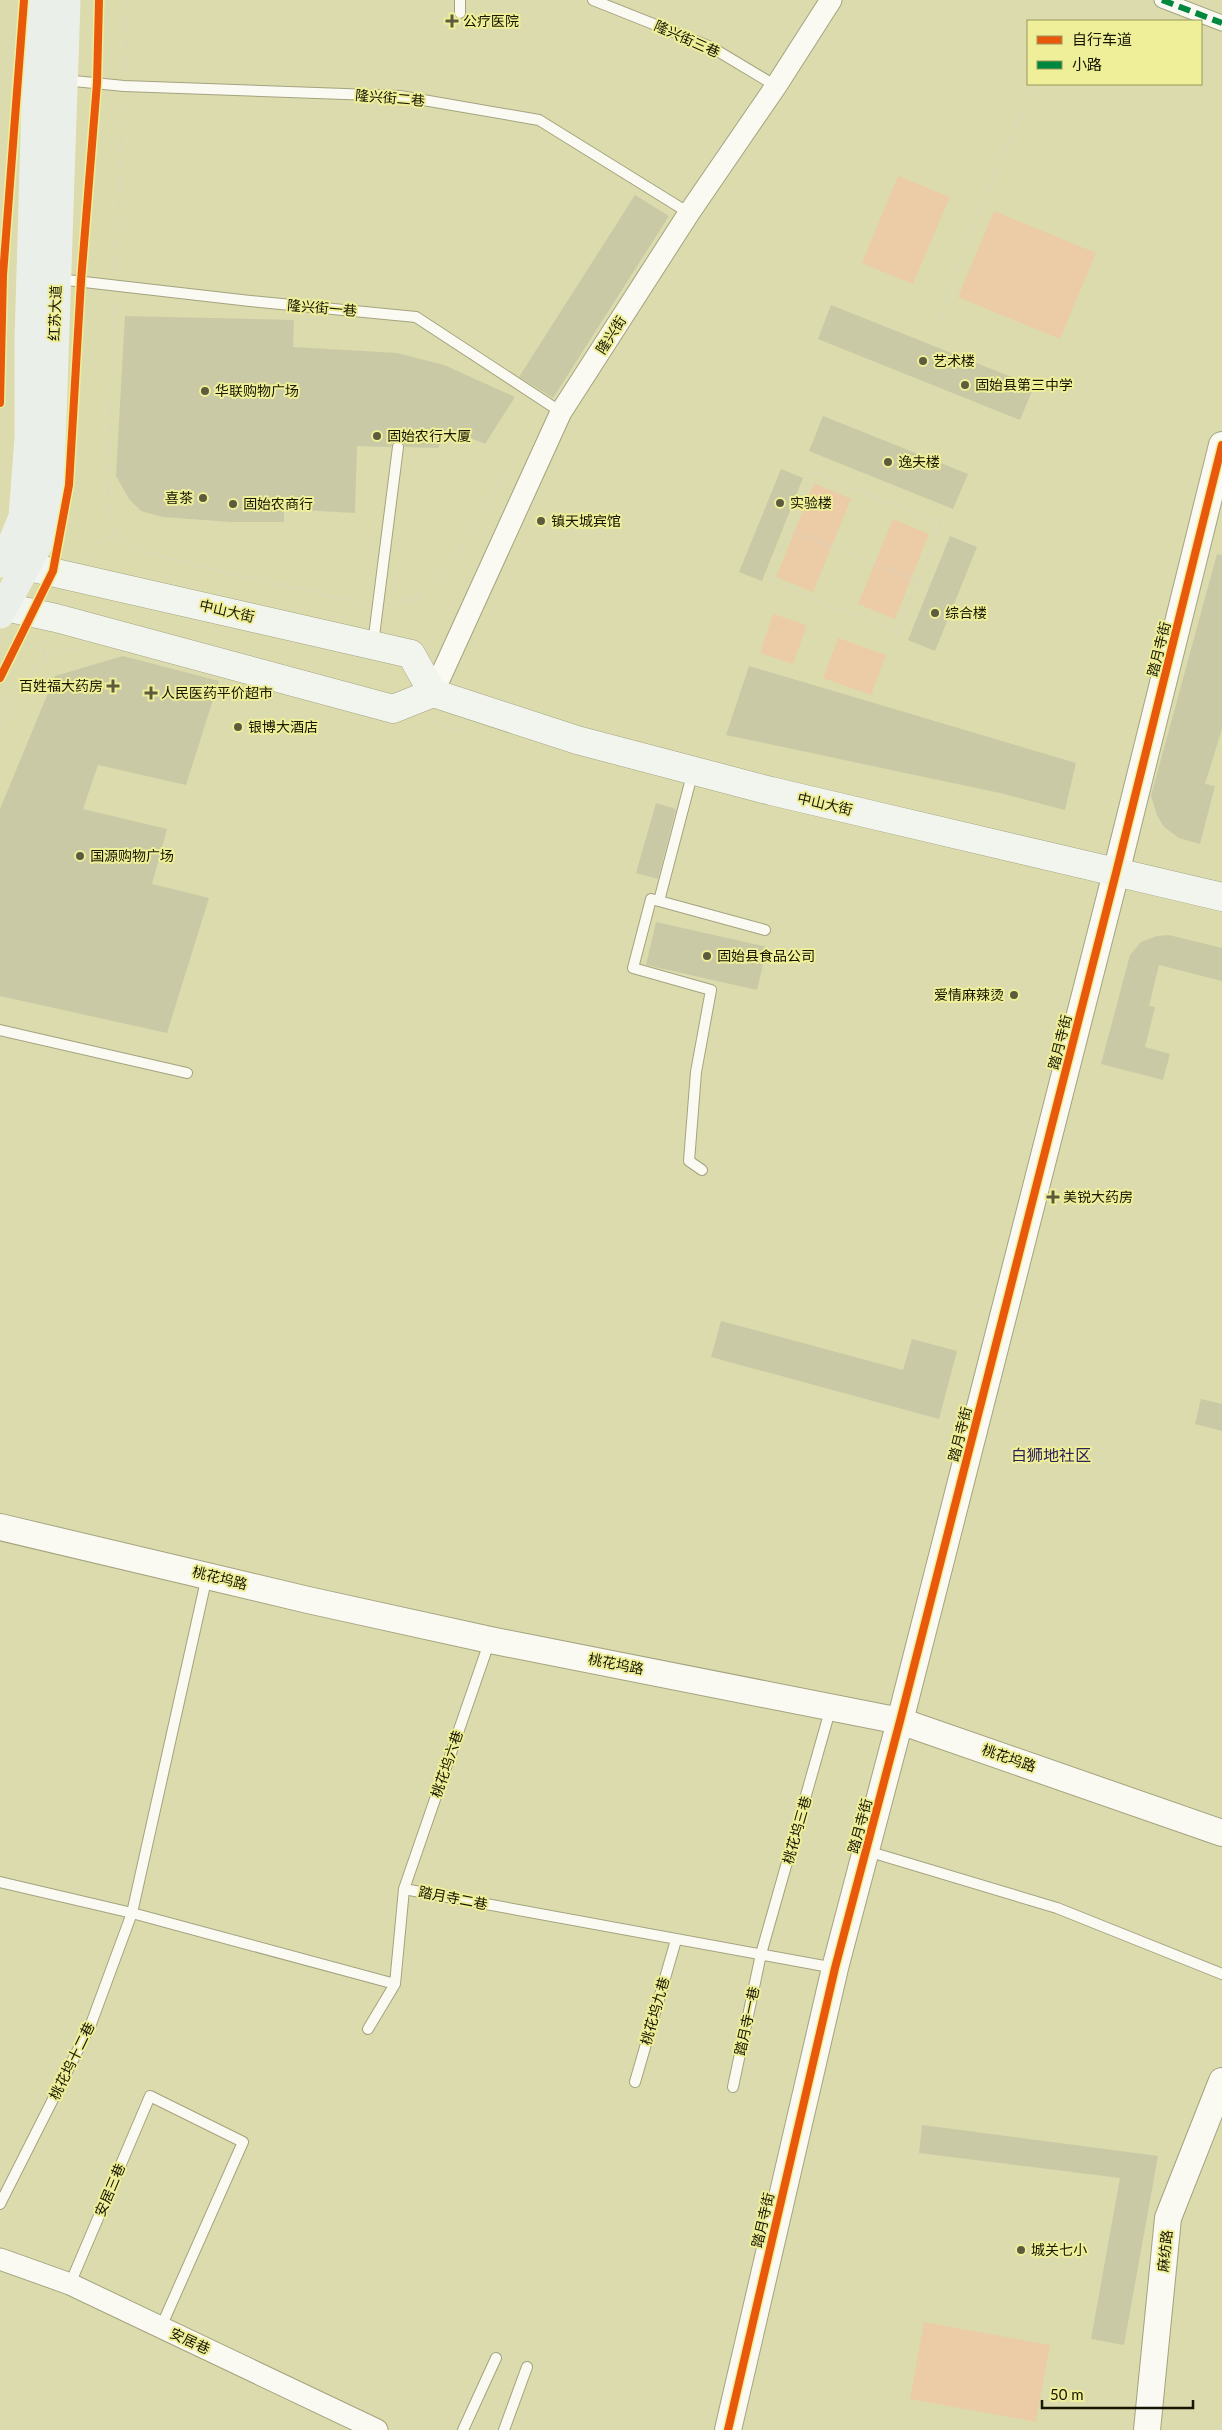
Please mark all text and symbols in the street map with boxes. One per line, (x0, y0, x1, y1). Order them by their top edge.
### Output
place label: 公疗医院 (463, 12, 519, 29)
marker: 公疗医院 (445, 14, 459, 28)
street label: 隆兴街三巷 (652, 17, 723, 61)
legend (1027, 20, 1202, 85)
text: 自行车道 (1072, 30, 1132, 48)
text: 小路 (1072, 55, 1102, 73)
street label: 隆兴街二巷 (354, 86, 426, 109)
street label: 红苏大道 (45, 285, 64, 341)
street label: 隆兴街一巷 (286, 296, 358, 319)
street label: 隆兴街 (592, 312, 629, 357)
place label: 艺术楼 (933, 352, 975, 369)
marker: 艺术楼 (917, 355, 929, 367)
place label: 固始县第三中学 (975, 376, 1073, 393)
marker: 固始县第三中学 (959, 379, 971, 391)
place label: 华联购物广场 (215, 382, 299, 399)
marker: 华联购物广场 (199, 385, 211, 397)
place label: 固始农行大厦 (387, 427, 471, 444)
marker: 固始农行大厦 (371, 430, 383, 442)
place label: 逸夫楼 (898, 453, 940, 470)
marker: 逸夫楼 (882, 456, 894, 468)
place label: 喜茶 (165, 489, 193, 506)
marker: 喜茶 (197, 492, 209, 504)
place label: 实验楼 (790, 494, 832, 511)
place label: 固始农商行 (243, 495, 313, 512)
marker: 实验楼 (774, 497, 786, 509)
marker: 固始农商行 (227, 498, 239, 510)
place label: 镇天城宾馆 (551, 512, 621, 529)
marker: 镇天城宾馆 (535, 515, 547, 527)
street label: 中山大街 (198, 596, 256, 625)
place label: 综合楼 (945, 604, 987, 621)
marker: 综合楼 (929, 607, 941, 619)
street label: 踏月寺街 (1143, 620, 1174, 678)
place label: 百姓福大药房 (19, 677, 103, 694)
marker: 百姓福大药房 (107, 680, 119, 692)
place label: 人民医药平价超市 (161, 684, 273, 701)
marker: 人民医药平价超市 (145, 687, 157, 699)
place label: 银博大酒店 (248, 718, 318, 735)
marker: 银博大酒店 (232, 721, 244, 733)
street label: 中山大街 (796, 789, 854, 818)
place label: 国源购物广场 (90, 847, 174, 864)
marker: 国源购物广场 (74, 850, 86, 862)
place label: 固始县食品公司 (717, 947, 815, 964)
marker: 固始县食品公司 (701, 950, 713, 962)
place label: 爱情麻辣烫 (934, 986, 1004, 1003)
marker: 爱情麻辣烫 (1008, 989, 1020, 1001)
street label: 踏月寺街 (1044, 1013, 1075, 1071)
place label: 美锐大药房 (1063, 1188, 1133, 1205)
marker: 美锐大药房 (1047, 1191, 1059, 1203)
street label: 踏月寺街 (944, 1405, 975, 1463)
district label: 白狮地社区 (1011, 1445, 1091, 1464)
street label: 桃花坞路 (191, 1562, 249, 1593)
street label: 桃花坞路 (587, 1650, 645, 1677)
street label: 桃花坞六巷 (427, 1728, 466, 1800)
street label: 桃花坞路 (980, 1740, 1038, 1775)
street label: 桃花坞三巷 (779, 1794, 814, 1866)
street label: 踏月寺街 (844, 1797, 875, 1855)
street label: 踏月寺二巷 (417, 1882, 489, 1913)
street label: 桃花坞九巷 (637, 1975, 672, 2047)
street label: 踏月寺一巷 (731, 1985, 762, 2057)
street label: 桃花坞十二巷 (45, 2019, 98, 2102)
street label: 安居三巷 (91, 2161, 128, 2219)
street label: 踏月寺街 (748, 2191, 777, 2249)
street label: 麻纺路 (1154, 2229, 1175, 2273)
place label: 城关七小 (1031, 2241, 1087, 2258)
marker: 城关七小 (1015, 2244, 1027, 2256)
street label: 安居巷 (168, 2324, 213, 2357)
scale bar (1042, 2378, 1193, 2410)
text: 50 m (1050, 2385, 1084, 2403)

